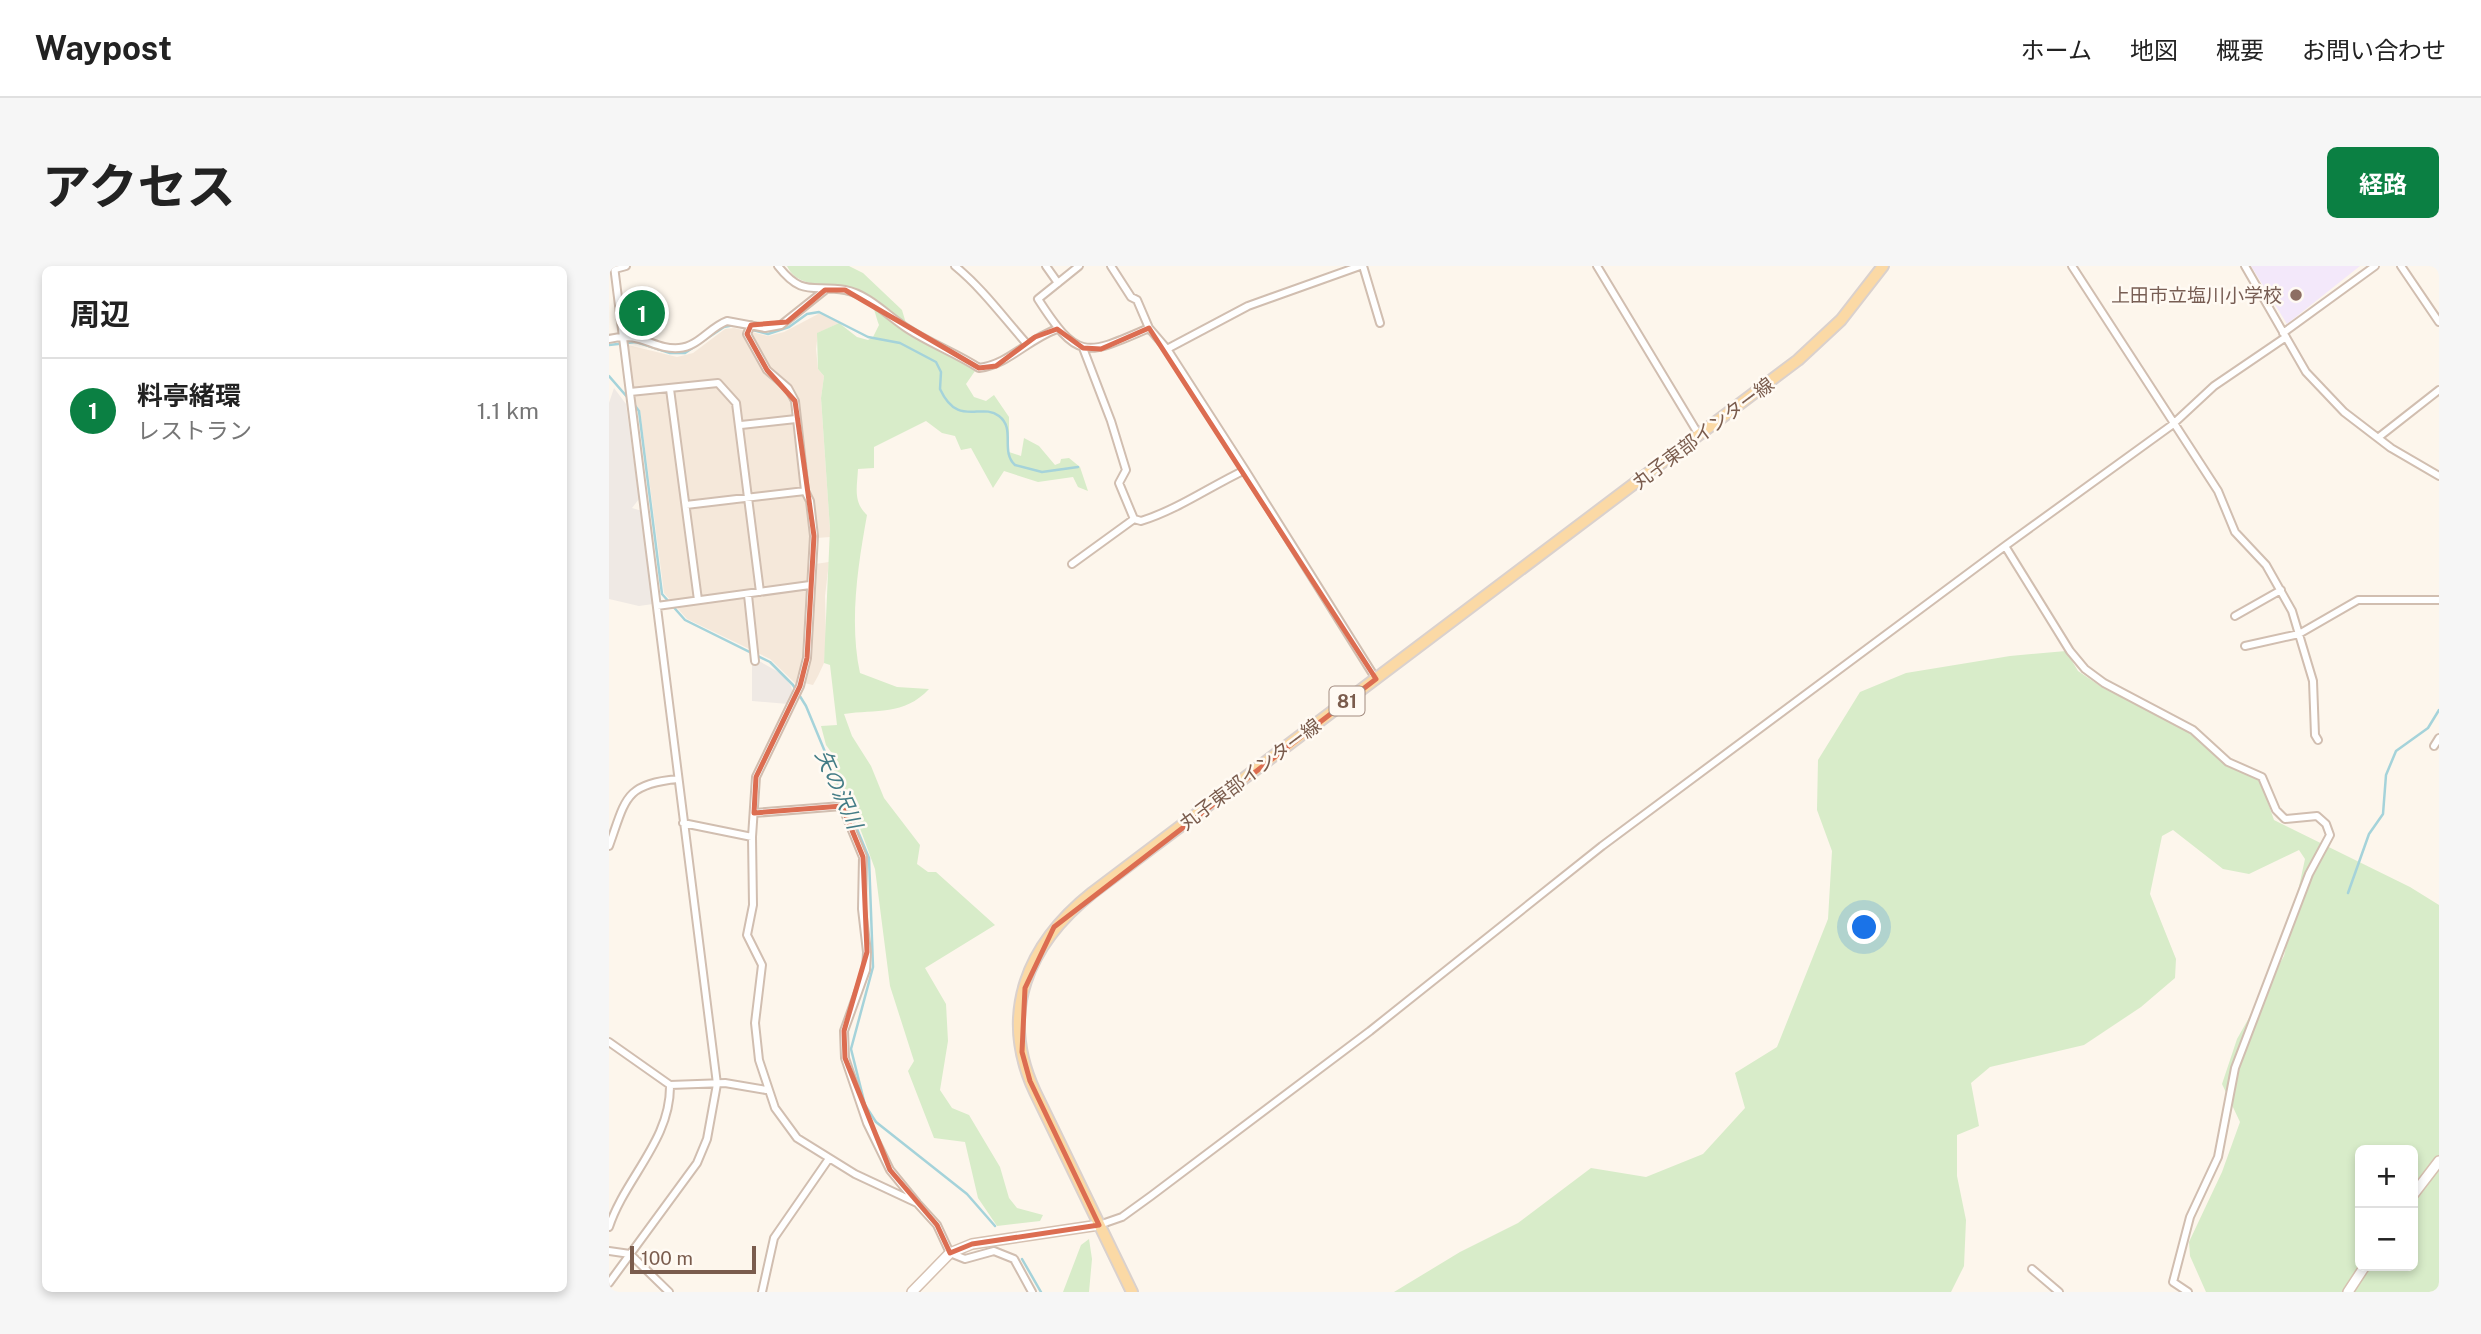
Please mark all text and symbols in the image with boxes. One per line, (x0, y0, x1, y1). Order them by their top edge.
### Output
text: Waypost (35, 29, 172, 67)
text: ホーム (2021, 36, 2092, 64)
text: 地図 (2130, 36, 2178, 64)
text: 概要 (2216, 36, 2264, 64)
text: お問い合わせ (2302, 36, 2446, 64)
button: 経路 (2327, 147, 2439, 218)
text: アクセス (42, 157, 236, 215)
place label: 上田市立塩川小学校 (2111, 284, 2282, 306)
pin: 1 (619, 287, 665, 339)
marker: 上田市立塩川小学校 (2288, 287, 2304, 303)
text: 周辺 (70, 296, 130, 332)
street label: 丸子東部インター線 (1628, 373, 1778, 493)
text: 料亭緒環 (137, 380, 241, 411)
text: 1 (88, 397, 98, 424)
text: 1.1 km (477, 397, 539, 424)
text: レストラン (137, 417, 252, 444)
road number: 81 (1329, 687, 1365, 716)
street label: 丸子東部インター線 (1175, 714, 1325, 834)
water label: 矢の沢川 (810, 746, 868, 834)
your location (1847, 910, 1881, 944)
map controls (2355, 1145, 2418, 1271)
button: + (2355, 1145, 2418, 1208)
button: − (2355, 1208, 2418, 1271)
scale bar (630, 1243, 756, 1275)
text: 100 m (641, 1247, 693, 1269)

